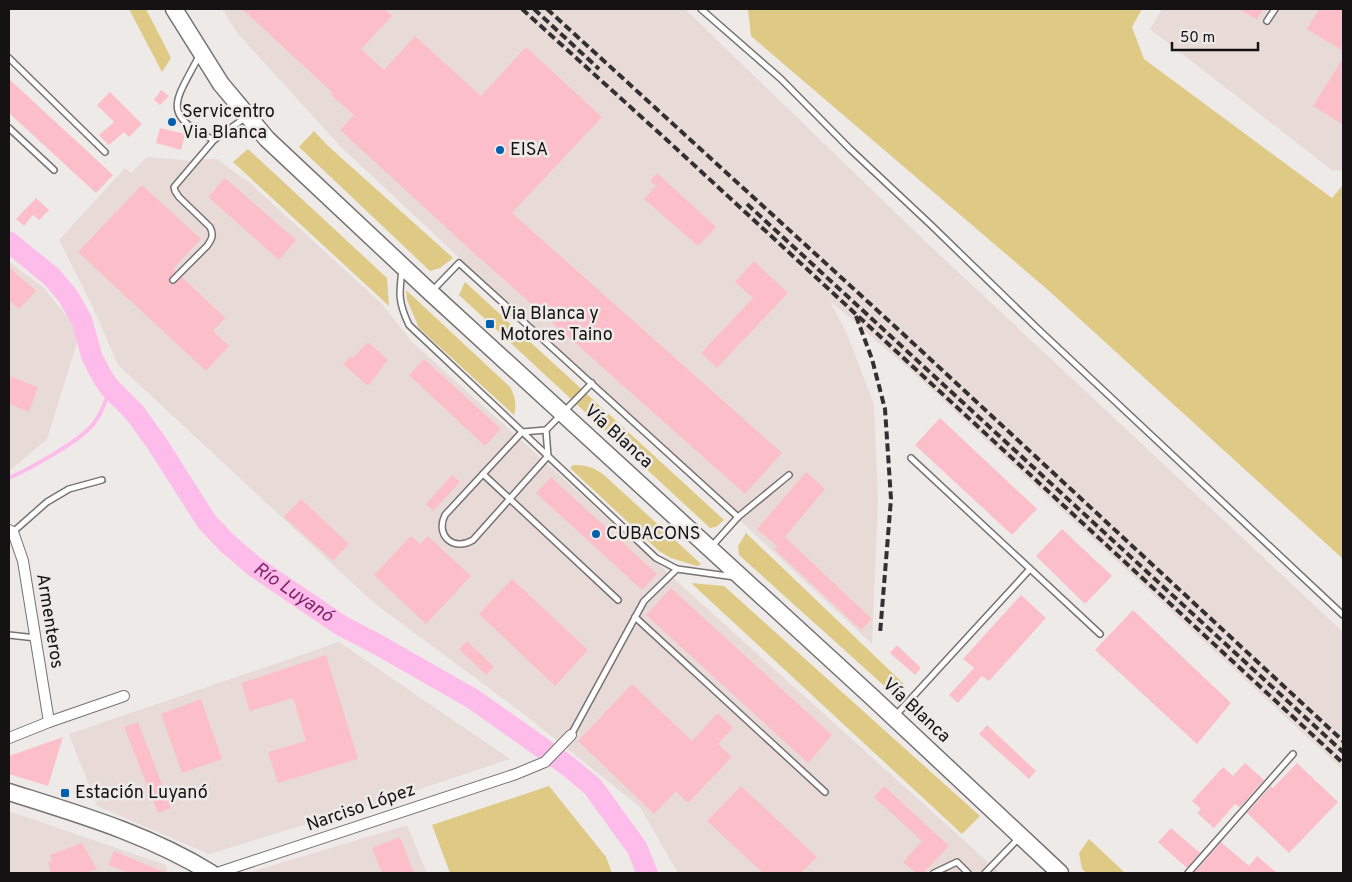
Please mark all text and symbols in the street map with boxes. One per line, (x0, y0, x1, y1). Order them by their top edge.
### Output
scale bar (1172, 20, 1258, 52)
text: 50 m (1180, 29, 1215, 48)
place label: Servicentro Via Blanca (182, 101, 275, 145)
marker: Servicentro Via Blanca (166, 116, 178, 128)
place label: EISA (510, 139, 548, 162)
marker: EISA (494, 144, 506, 156)
place label: Via Blanca y Motores Taino (500, 303, 613, 347)
marker: Via Blanca y Motores Taino (484, 318, 496, 330)
street label: Vía Blanca (579, 400, 657, 474)
place label: CUBACONS (606, 523, 701, 546)
marker: CUBACONS (590, 528, 602, 540)
water label: Río Luyanó (248, 557, 339, 629)
street label: Armenteros (30, 572, 68, 670)
street label: Vía Blanca (877, 674, 955, 748)
street label: Narciso López (303, 779, 419, 837)
place label: Estación Luyanó (75, 782, 208, 805)
marker: Estación Luyanó (59, 787, 71, 799)

